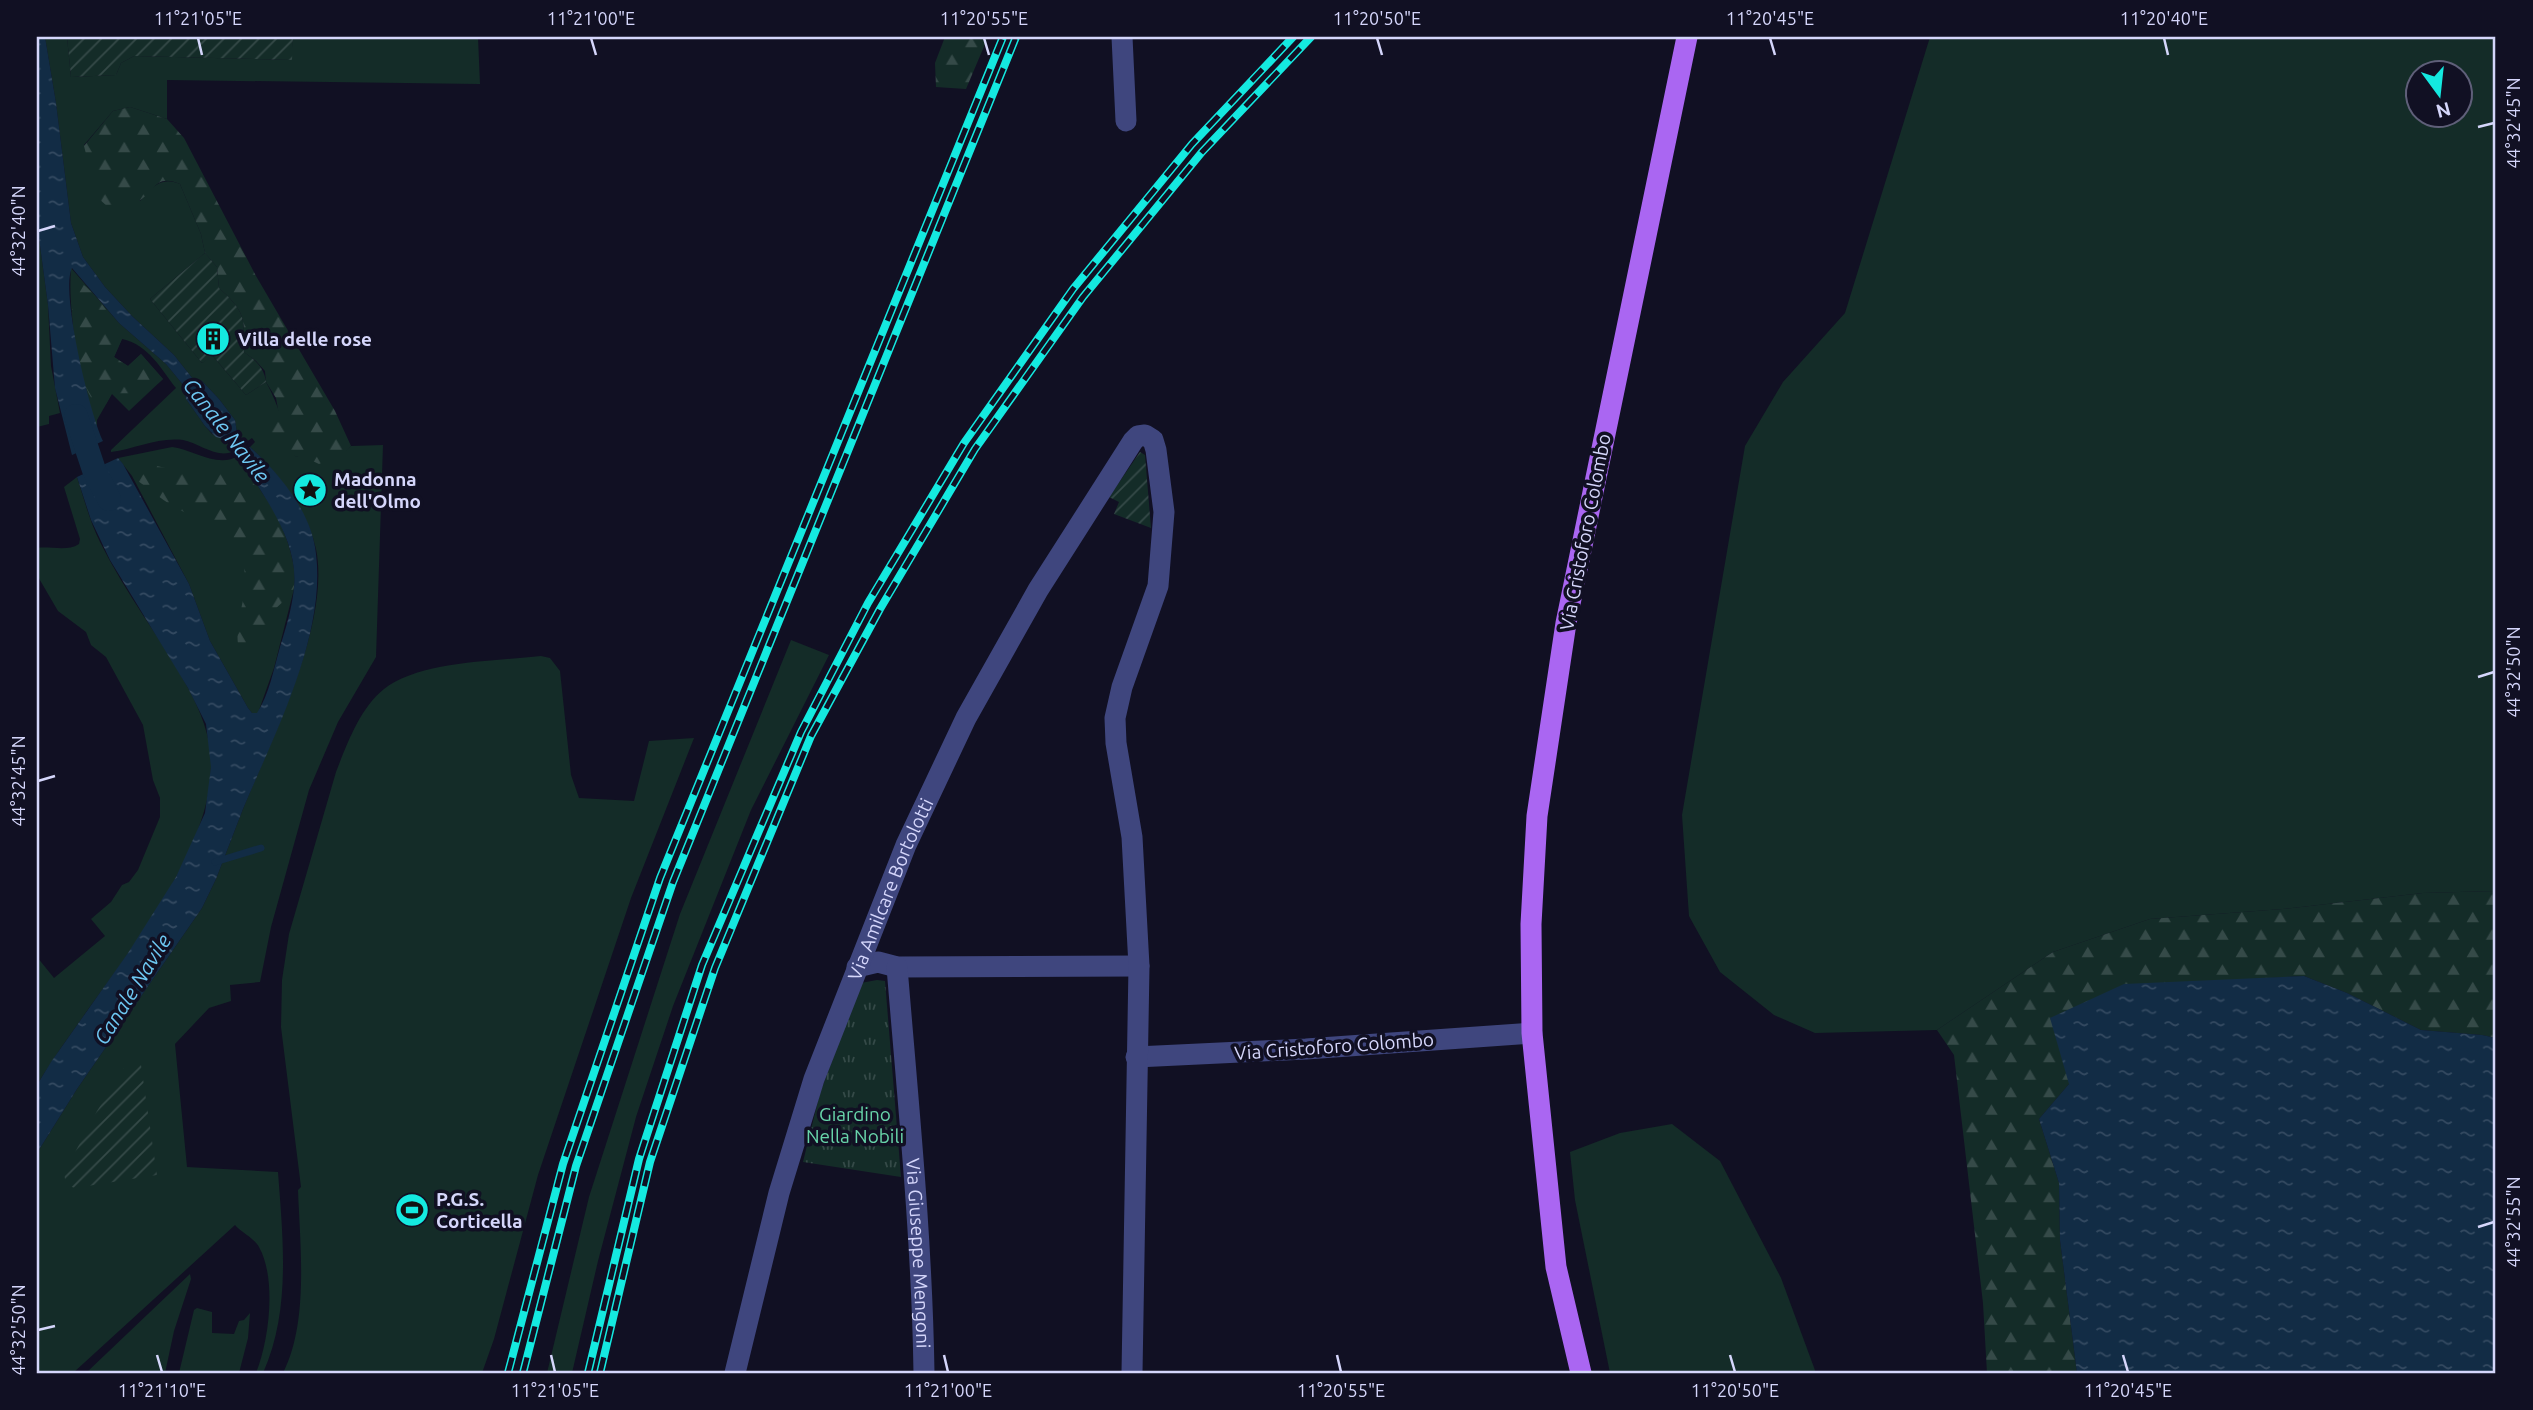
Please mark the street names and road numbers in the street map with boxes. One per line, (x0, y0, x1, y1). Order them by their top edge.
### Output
street label: Via Cristoforo Colombo (1555, 432, 1615, 632)
street label: Via Amilcare Bortolotti (843, 795, 938, 984)
street label: Via Cristoforo Colombo (1233, 1028, 1435, 1064)
street label: Via Giuseppe Mengoni (902, 1157, 935, 1349)

